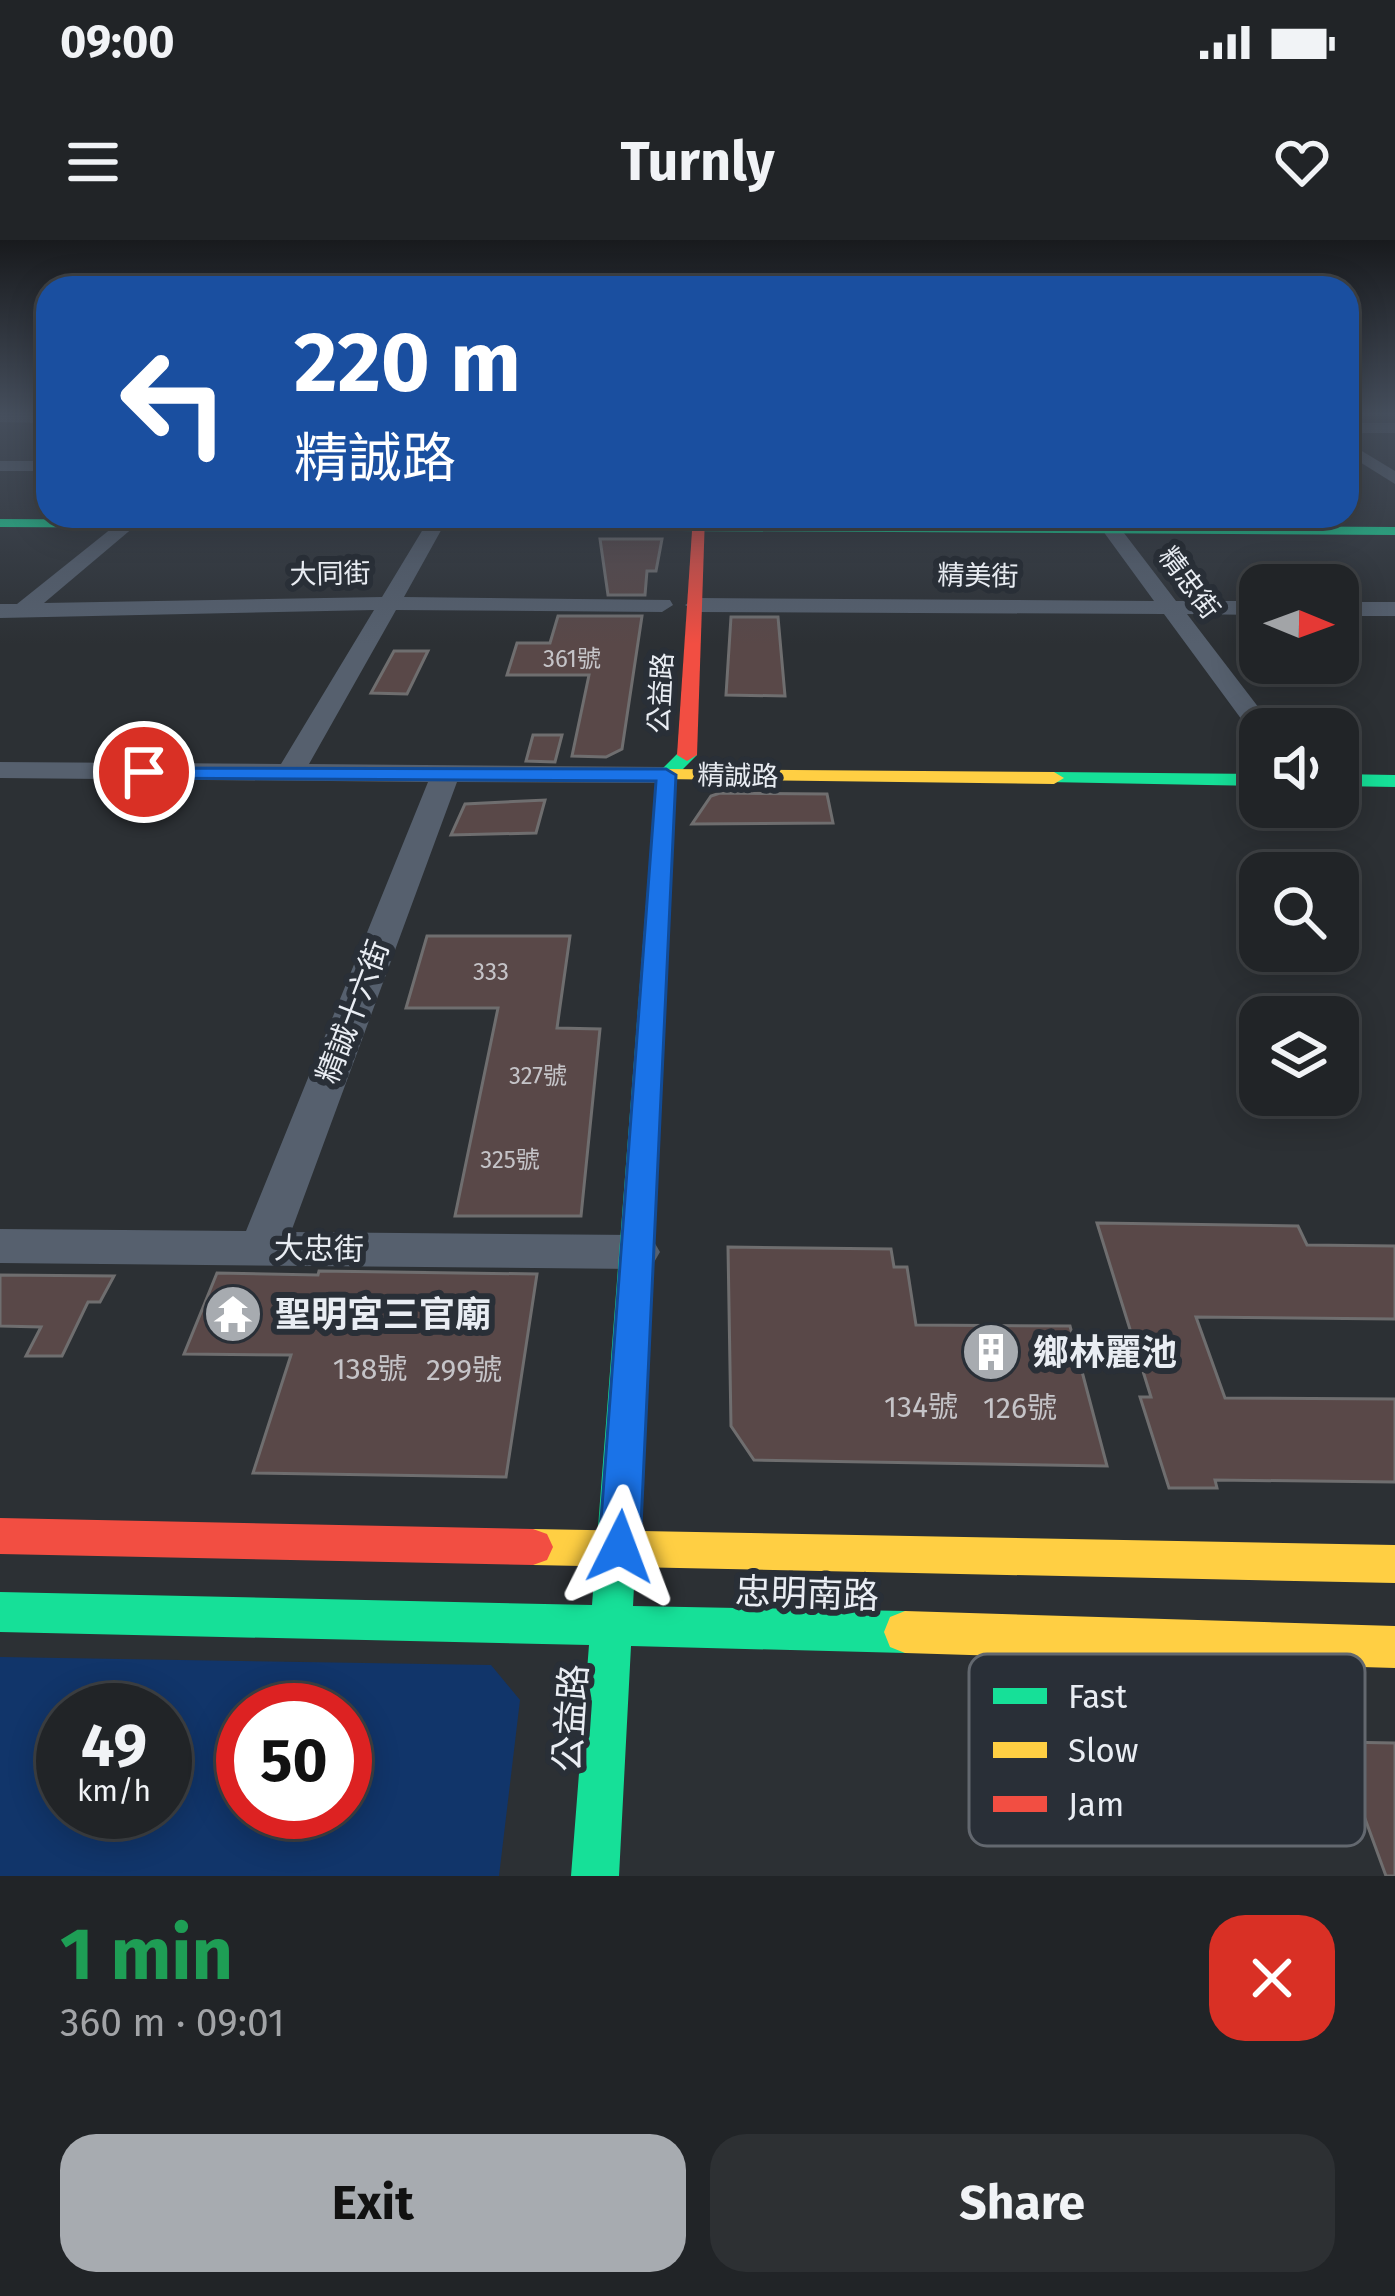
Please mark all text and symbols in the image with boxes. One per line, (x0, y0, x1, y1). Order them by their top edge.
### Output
text: 09:00 (60, 15, 175, 69)
icon: menu (60, 129, 126, 195)
icon: heart (1269, 129, 1335, 195)
text: Turnly (620, 130, 775, 194)
text: 220 m (294, 312, 521, 413)
icon: left (96, 324, 252, 480)
text: 精誠路 (294, 427, 456, 491)
street label: 精忠街 (1152, 541, 1226, 625)
street label: 大同街 (289, 557, 371, 591)
street label: 精美街 (937, 559, 1019, 593)
north arrow (1239, 564, 1359, 684)
map controls (1239, 564, 1359, 1116)
house number: 361號 (543, 645, 601, 673)
street label: 公益路 (643, 652, 679, 734)
button: sound (1239, 708, 1359, 828)
pin (93, 721, 195, 823)
icon: arrive (111, 739, 177, 805)
street label: 精誠路 (697, 759, 779, 793)
button: search (1239, 852, 1359, 972)
street label: 精誠十六街 (309, 936, 397, 1088)
house number: 333 (473, 958, 509, 986)
button: layers (1239, 996, 1359, 1116)
house number: 327號 (509, 1062, 567, 1090)
house number: 325號 (480, 1146, 540, 1174)
street label: 大忠街 (274, 1230, 364, 1268)
temple icon: 聖明宮三官廟 (202, 1283, 264, 1345)
place label: 聖明宮三官廟 (275, 1293, 491, 1337)
building icon: 鄉林麗池 (960, 1321, 1022, 1383)
place label: 鄉林麗池 (1033, 1331, 1177, 1375)
house number: 138號 (333, 1351, 407, 1387)
house number: 299號 (426, 1352, 502, 1388)
house number: 134號 (884, 1389, 958, 1425)
house number: 126號 (983, 1390, 1057, 1426)
position arrow (557, 1484, 683, 1610)
street label: 忠明南路 (734, 1569, 880, 1618)
legend (969, 1654, 1365, 1846)
street label: 公益路 (545, 1663, 597, 1773)
text: Fast (1068, 1677, 1127, 1717)
speed limit sign: 50 (216, 1683, 372, 1839)
text: 49 (81, 1710, 147, 1782)
text: Slow (1068, 1731, 1138, 1771)
text: km/h (77, 1773, 151, 1809)
text: Jam (1068, 1785, 1124, 1825)
text: 1 min (60, 1912, 233, 1998)
button: close (1209, 1915, 1335, 2041)
text: 360 m · 09:01 (60, 2000, 285, 2046)
button: Exit (60, 2134, 686, 2272)
button: Share (710, 2134, 1335, 2272)

